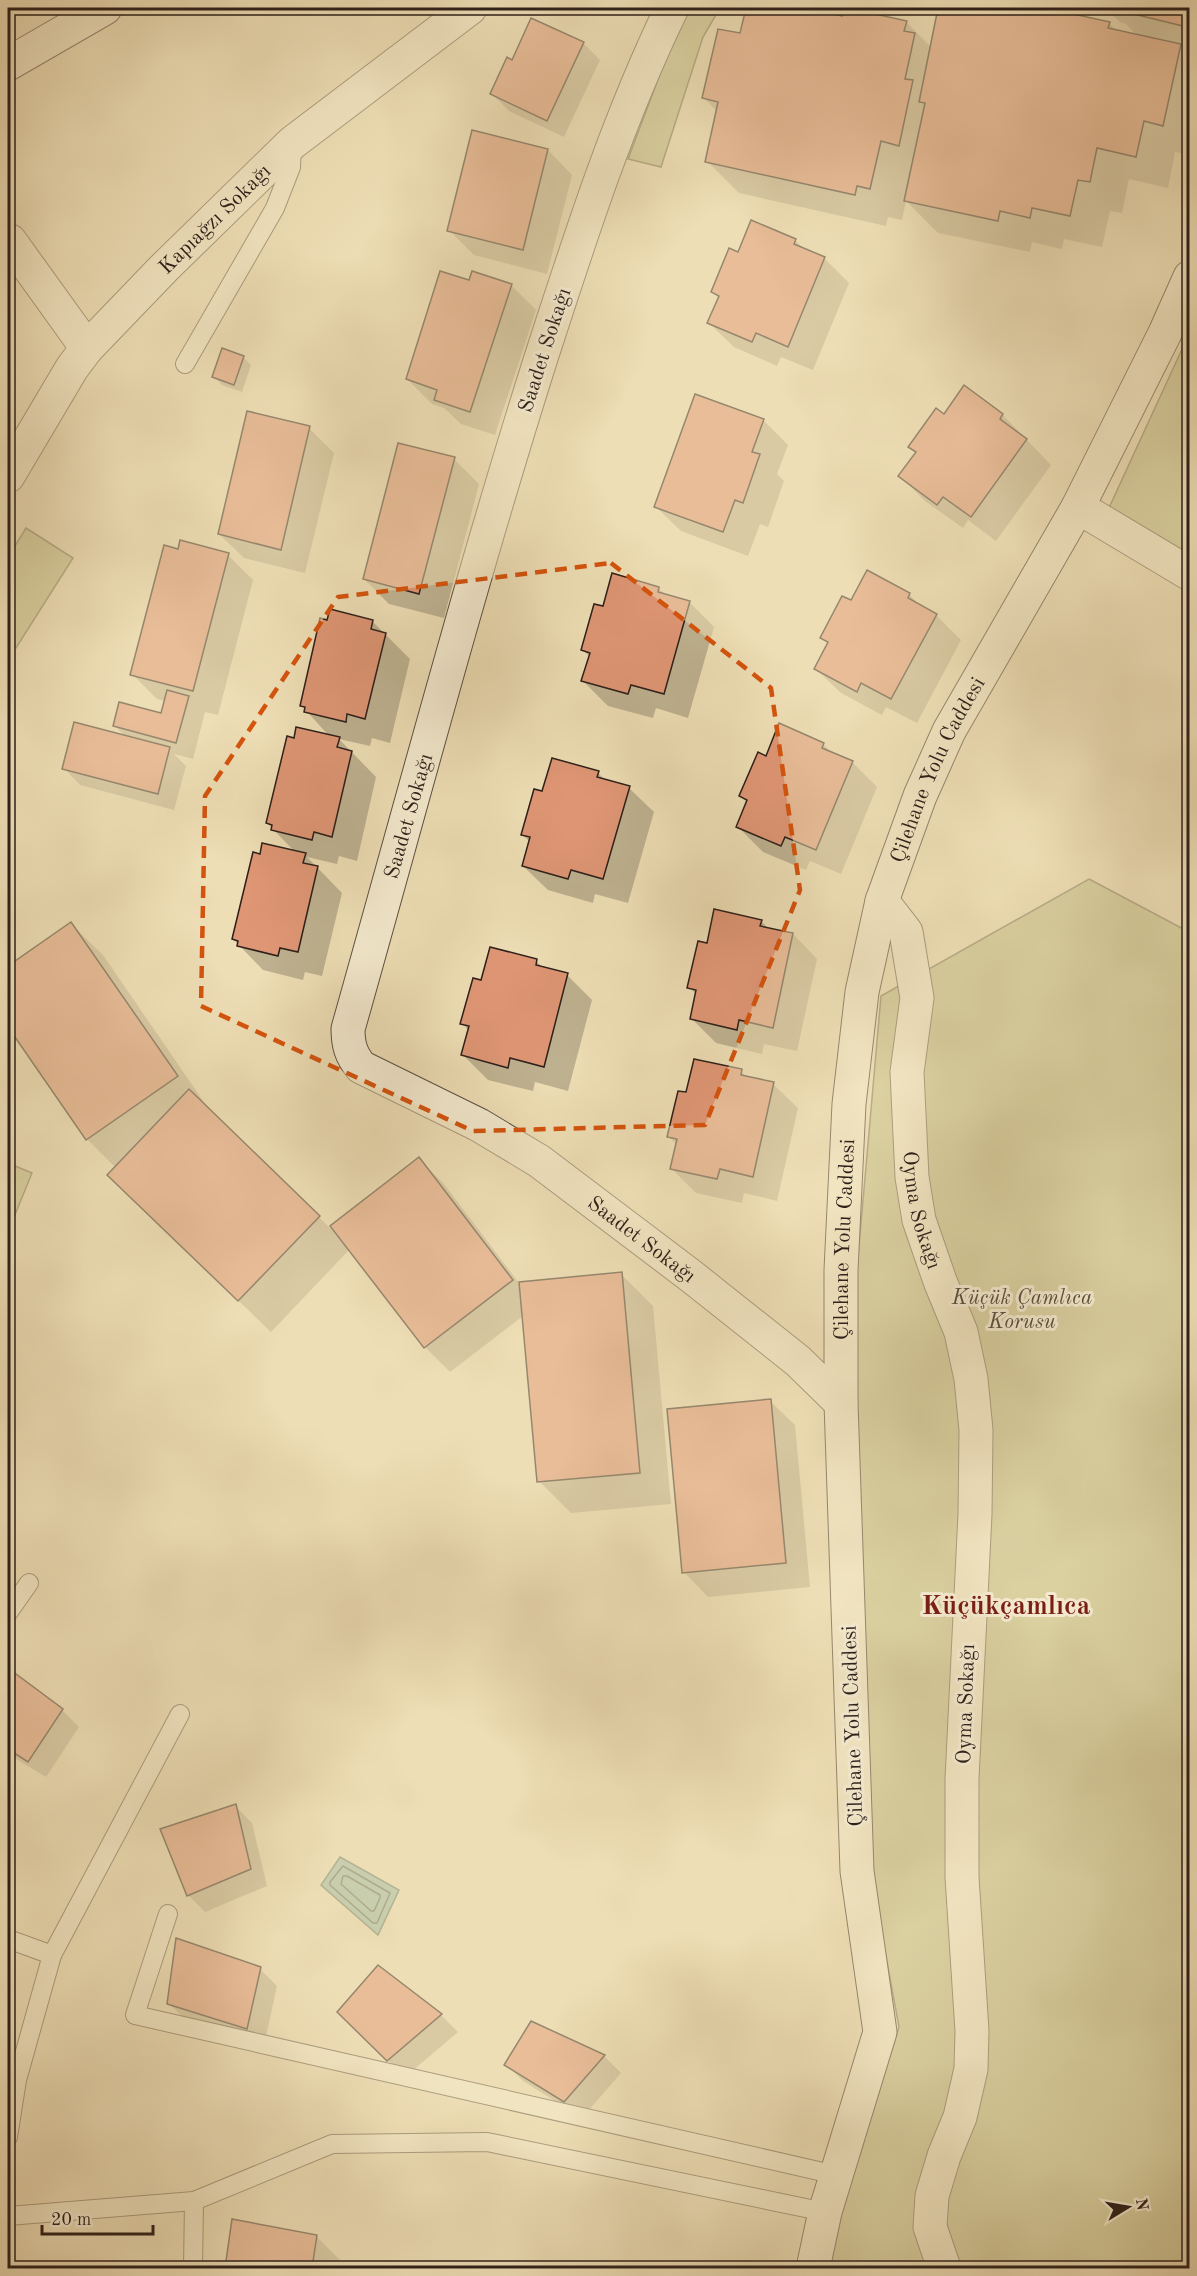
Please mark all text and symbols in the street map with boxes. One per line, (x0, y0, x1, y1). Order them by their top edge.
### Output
street label: Kapıağzı Sokağı (155, 161, 275, 279)
street label: Saadet Sokağı (515, 286, 575, 415)
street label: Çilehane Yolu Caddesi (888, 674, 990, 866)
street label: Saadet Sokağı (382, 751, 437, 881)
street label: Çilehane Yolu Caddesi (832, 1138, 859, 1340)
street label: Oyma Sokağı (899, 1150, 944, 1272)
street label: Saadet Sokağı (583, 1193, 699, 1287)
park label: Küçük Çamlıca Korusu (951, 1288, 1092, 1333)
district label: Küçükçamlıca (922, 1593, 1091, 1620)
street label: Çilehane Yolu Caddesi (839, 1625, 868, 1827)
street label: Oyma Sokağı (954, 1643, 979, 1765)
north arrow (1098, 2177, 1158, 2237)
text: N (1132, 2197, 1150, 2213)
scale bar (42, 2198, 153, 2236)
text: 20 m (51, 2211, 91, 2229)

